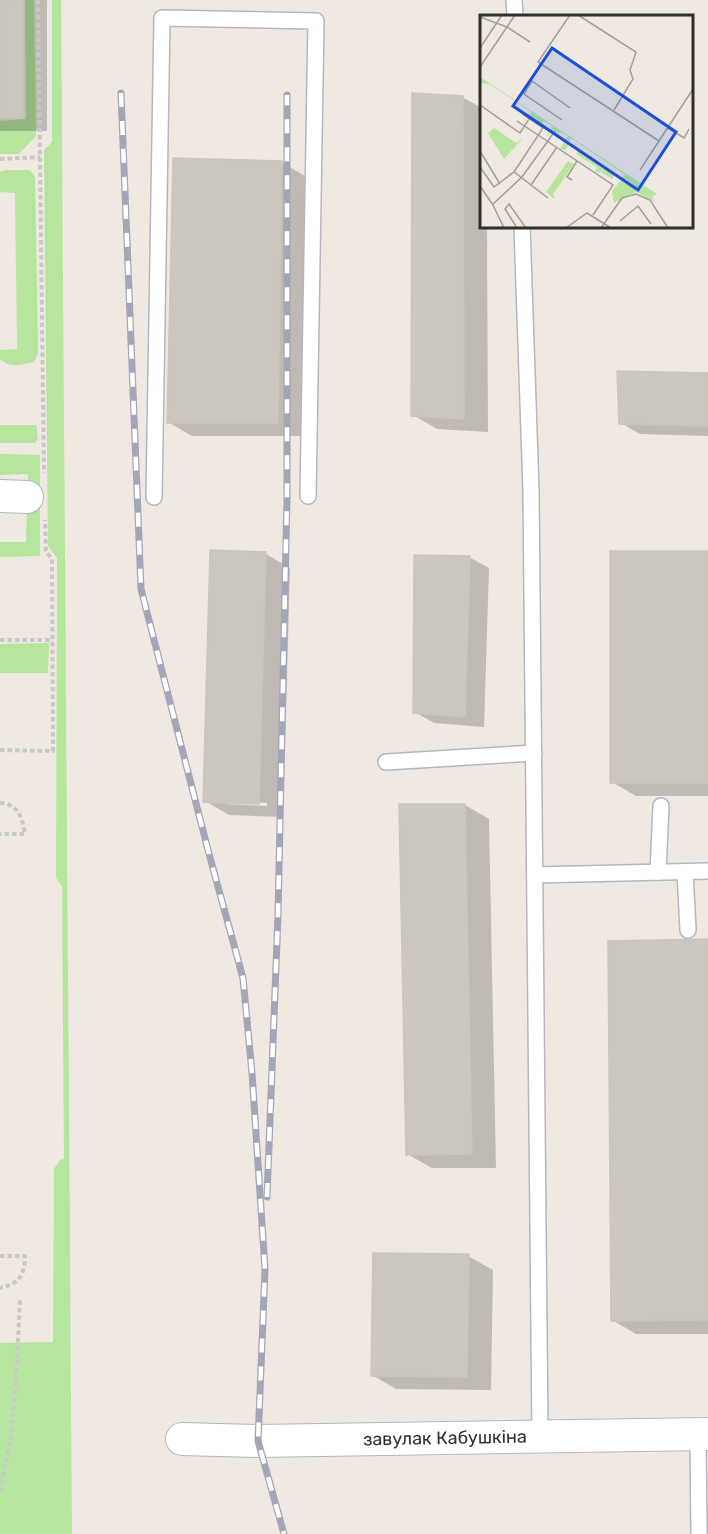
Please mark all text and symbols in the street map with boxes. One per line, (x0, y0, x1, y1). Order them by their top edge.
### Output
inset map (480, 15, 693, 228)
street label: завулак Кабушкіна (363, 1426, 527, 1450)

